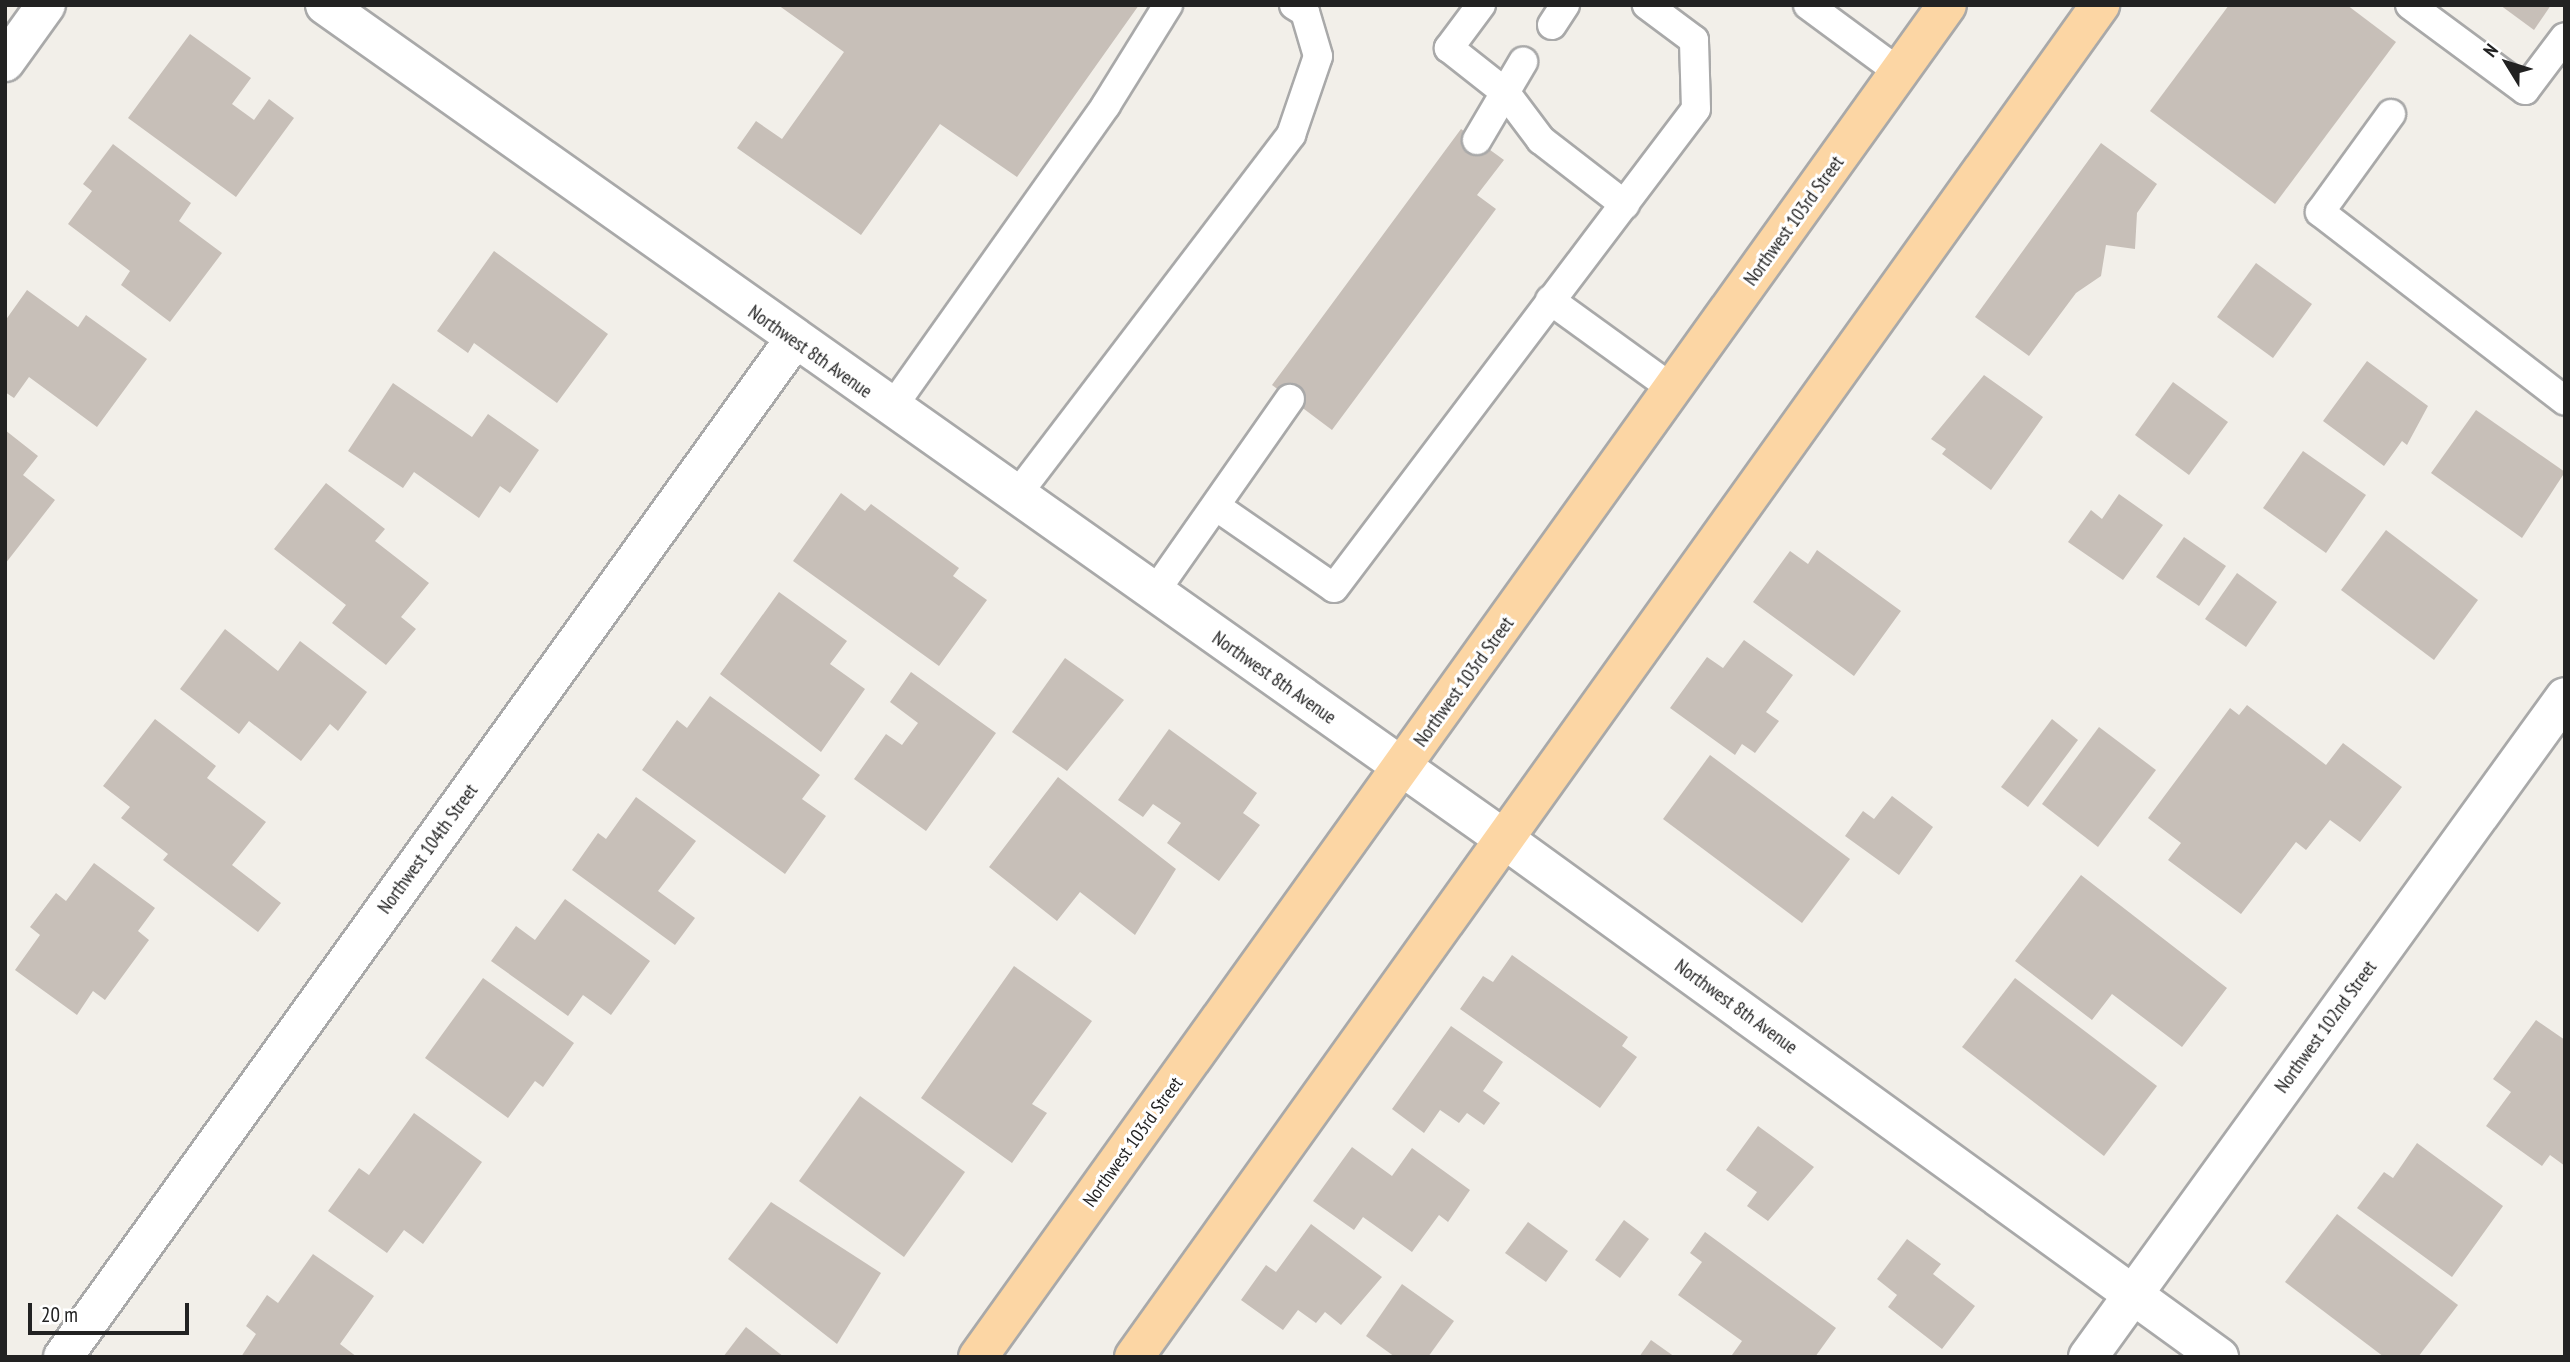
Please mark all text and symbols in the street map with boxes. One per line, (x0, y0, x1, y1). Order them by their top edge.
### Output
north arrow (2472, 28, 2542, 98)
text: N (2478, 39, 2503, 62)
street label: Northwest 103rd Street (1739, 152, 1849, 290)
street label: Northwest 8th Avenue (743, 301, 877, 403)
street label: Northwest 103rd Street (1409, 613, 1519, 751)
street label: Northwest 8th Avenue (1207, 627, 1341, 729)
street label: Northwest 104th Street (373, 780, 483, 918)
street label: Northwest 8th Avenue (1670, 955, 1802, 1059)
street label: Northwest 102nd Street (2270, 956, 2382, 1098)
street label: Northwest 103rd Street (1078, 1073, 1188, 1211)
scale bar (32, 1288, 192, 1332)
text: 20 m (41, 1301, 78, 1328)

